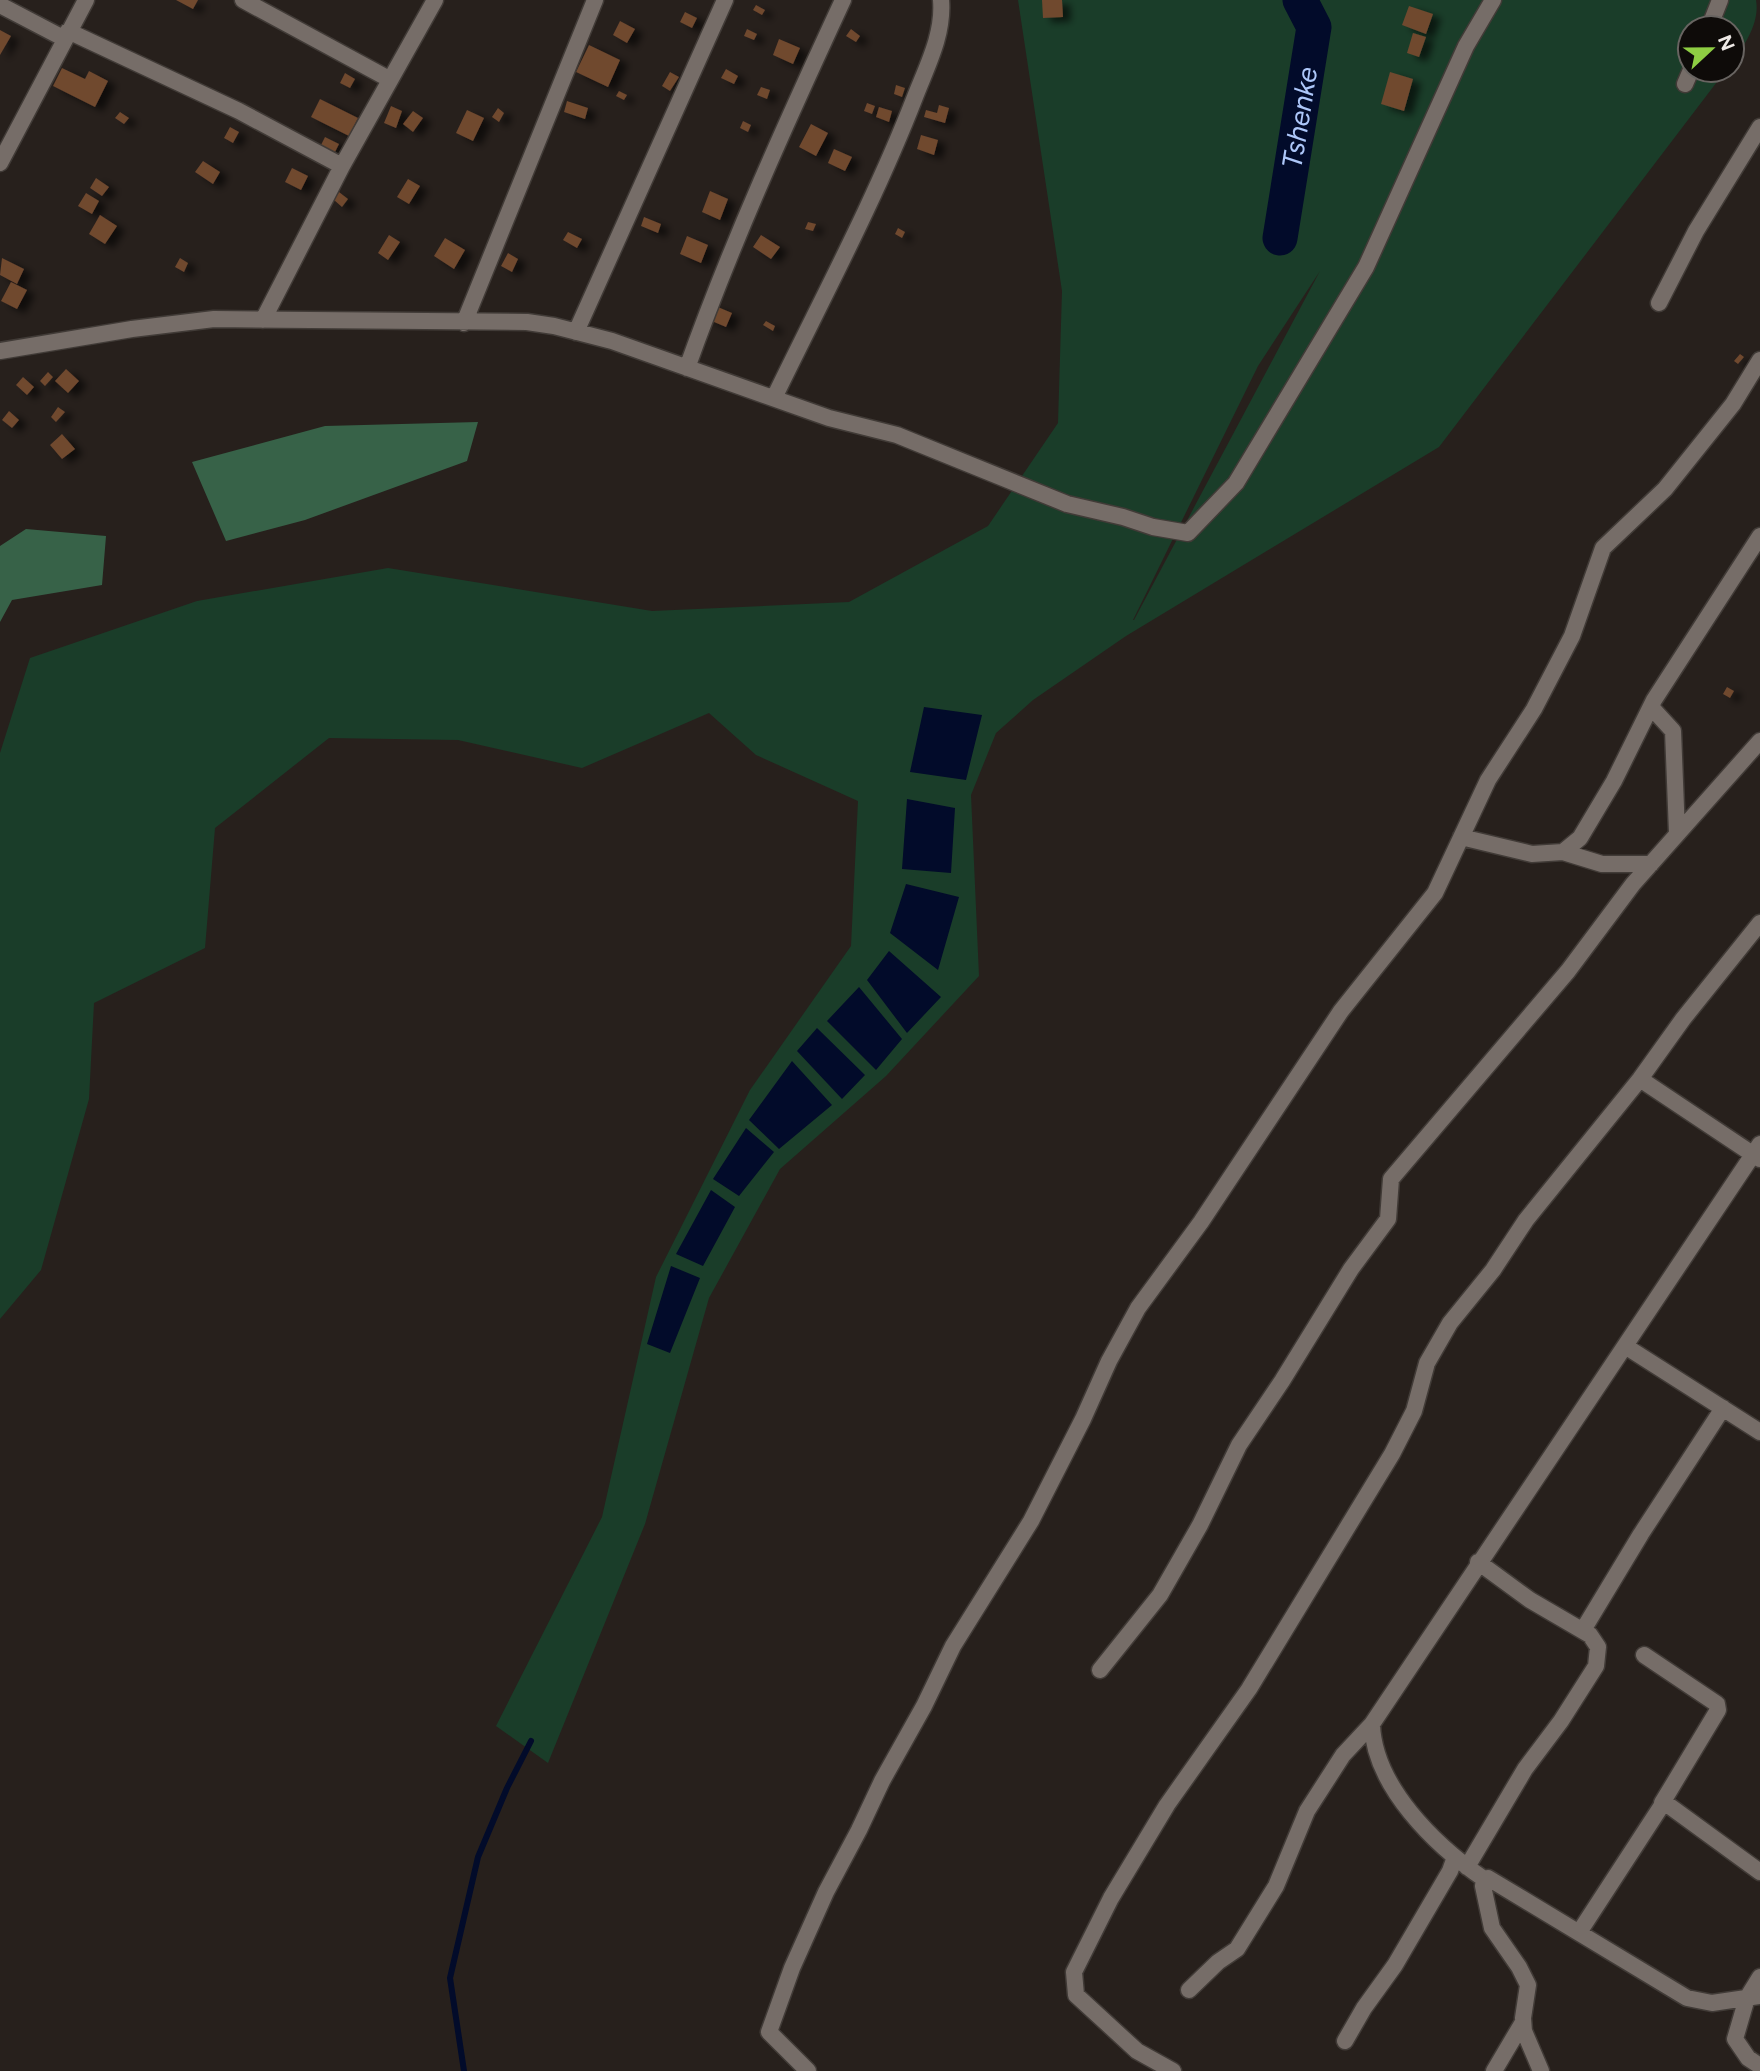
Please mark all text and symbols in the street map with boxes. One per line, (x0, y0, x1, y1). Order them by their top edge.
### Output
north arrow (1676, 14, 1746, 84)
text: N (1713, 32, 1740, 54)
water label: Tshenke (1274, 64, 1324, 171)

